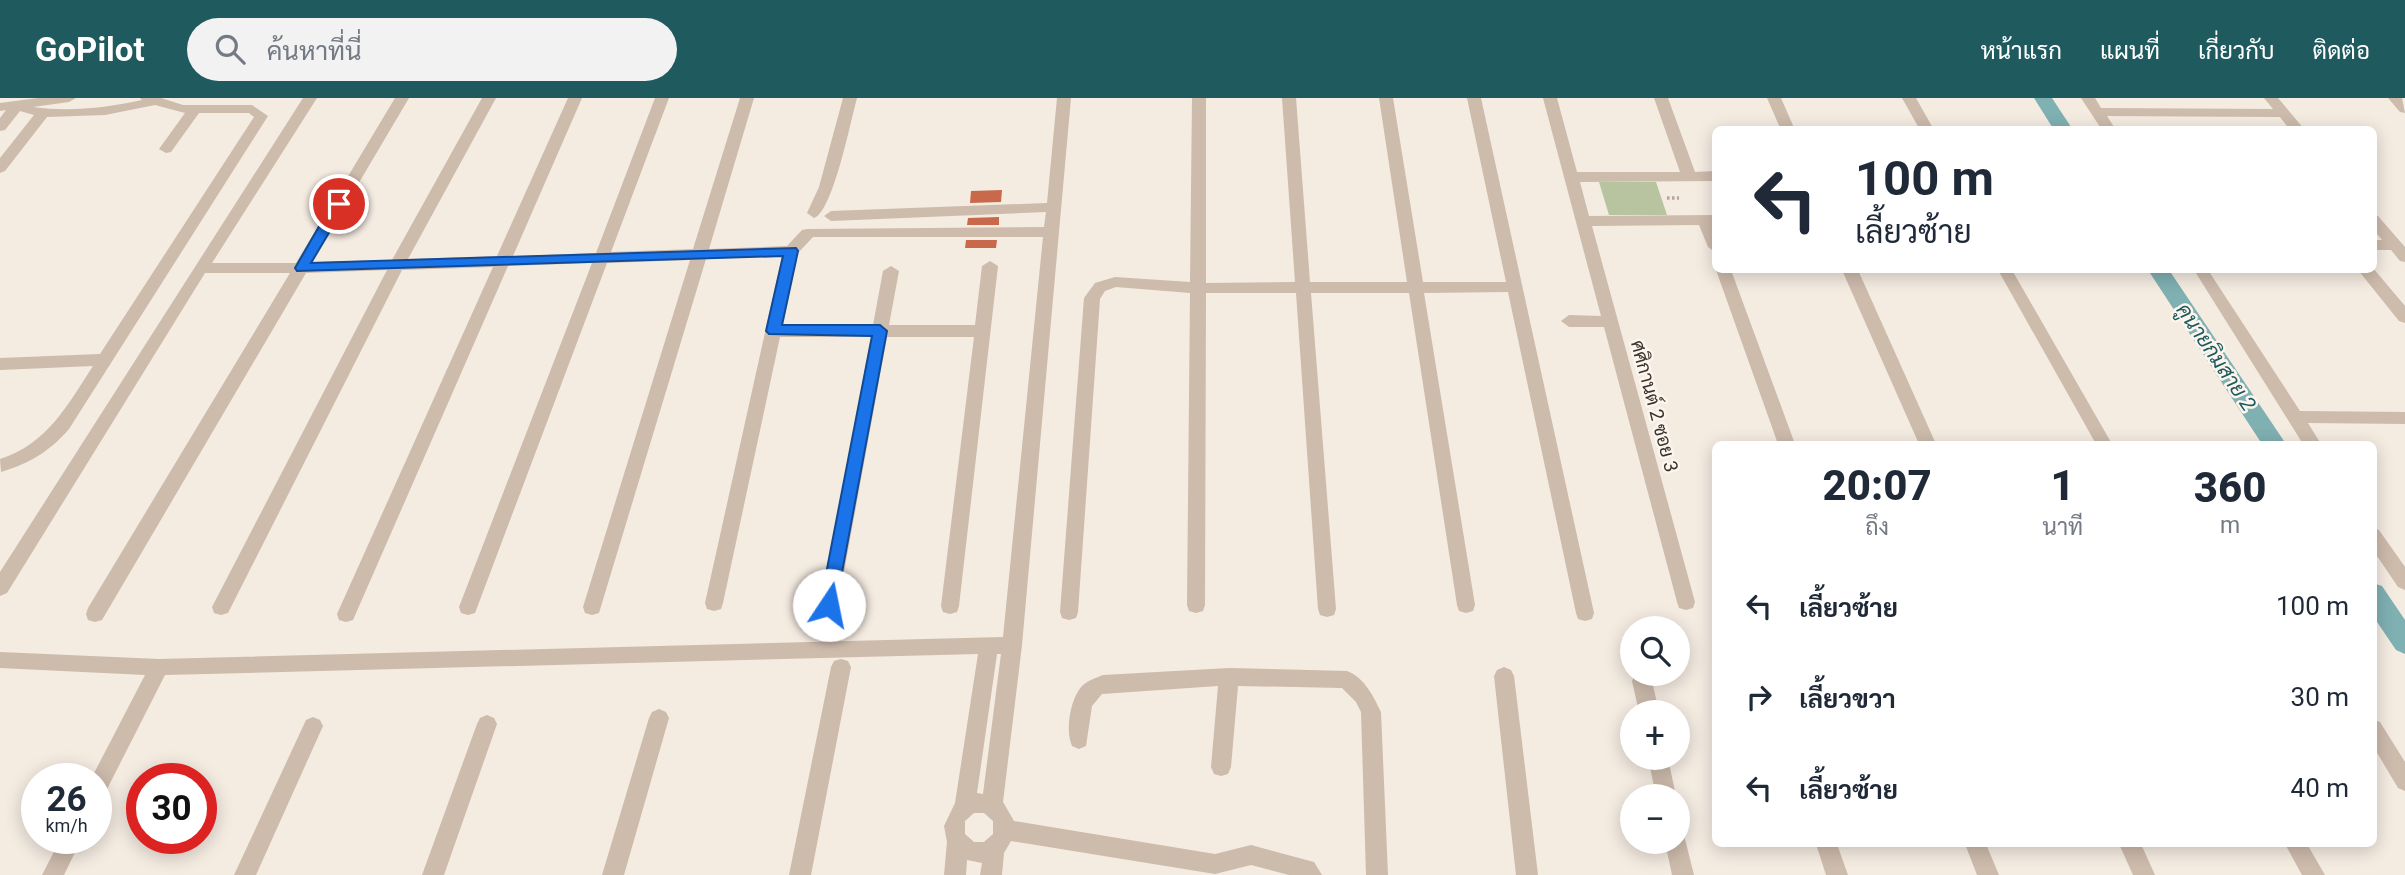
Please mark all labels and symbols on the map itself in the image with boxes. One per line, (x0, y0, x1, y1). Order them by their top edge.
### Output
pin (309, 174, 369, 234)
water label: คูนายกิมสาย 2 (2169, 299, 2261, 417)
street label: ศศิกานต์ 2 ซอย 3 (1626, 337, 1684, 475)
position arrow (792, 568, 866, 642)
speed limit sign: 30 (126, 763, 217, 854)

